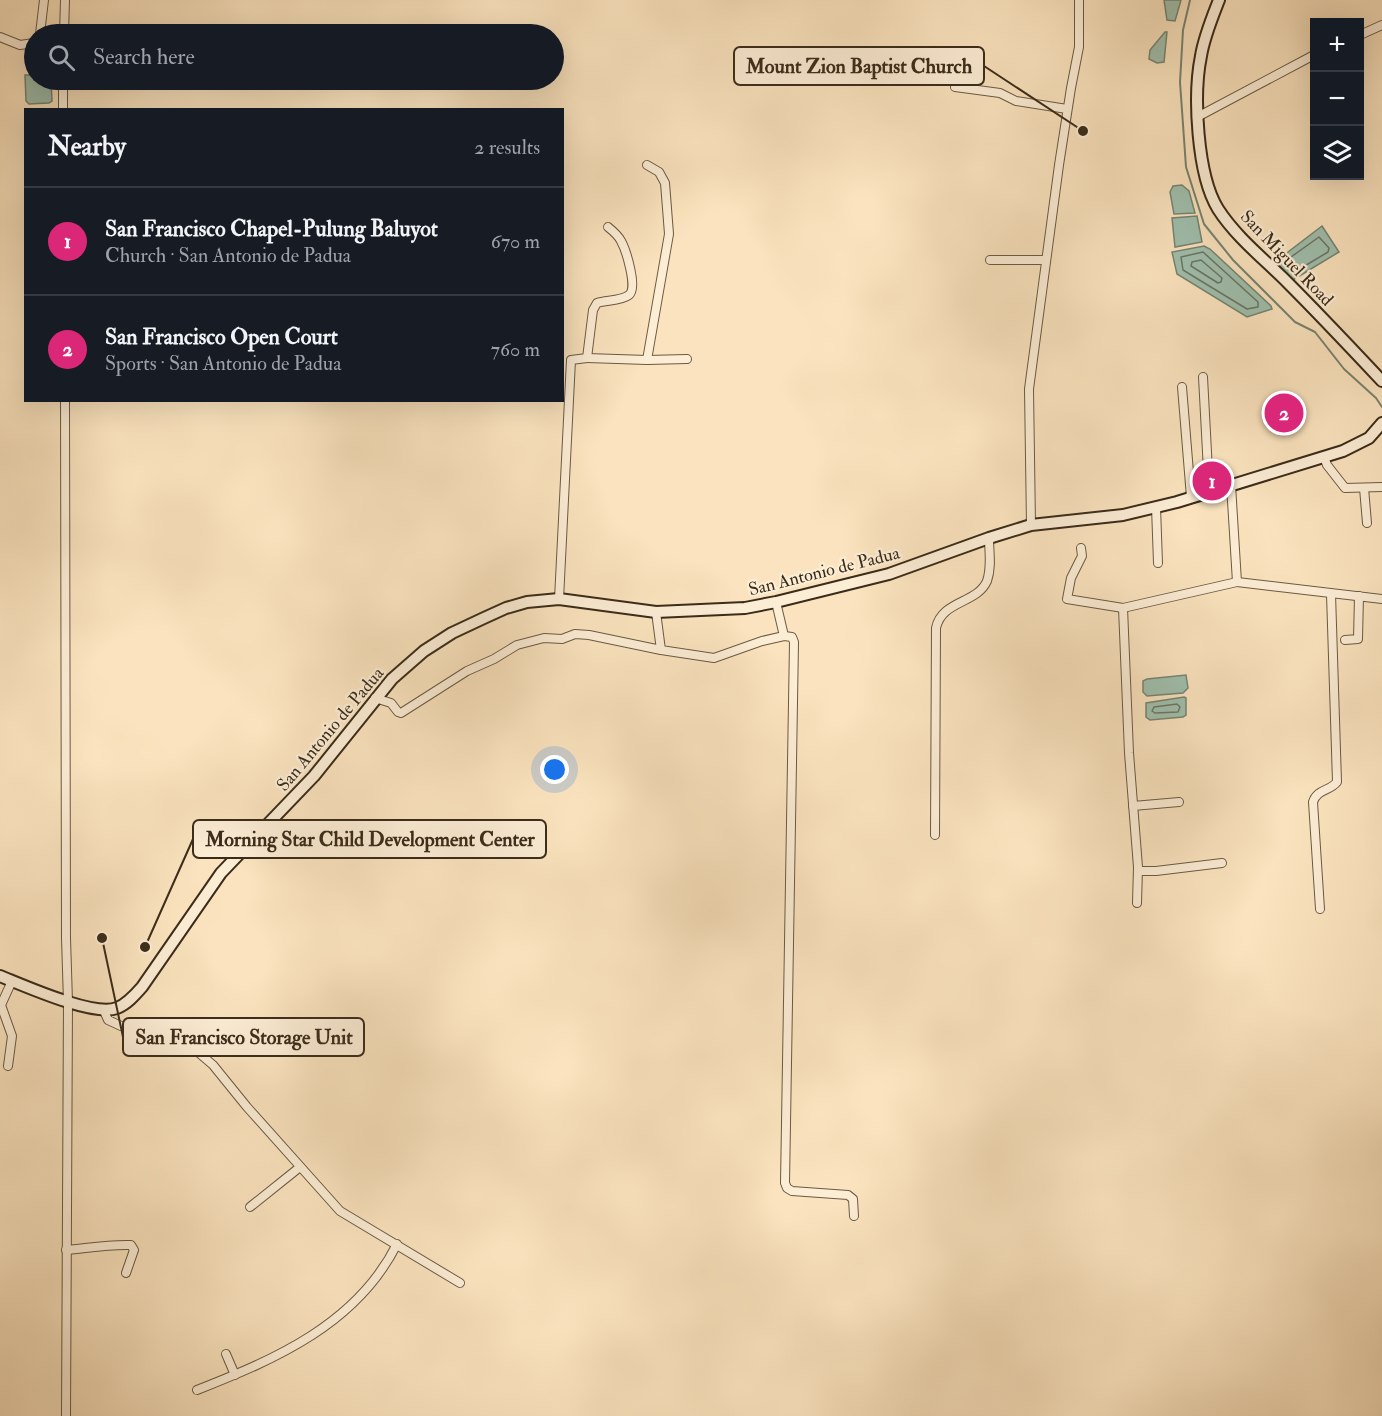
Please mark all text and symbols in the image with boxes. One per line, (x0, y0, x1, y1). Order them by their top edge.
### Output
map controls (1310, 18, 1364, 180)
button: + (1310, 18, 1364, 72)
search box (24, 24, 564, 90)
icon: search (45, 41, 78, 74)
text: Search here (93, 43, 195, 71)
callout: Mount Zion Baptist Church (734, 47, 984, 85)
text: Mount Zion Baptist Church (745, 54, 973, 80)
button: − (1310, 72, 1364, 126)
button: layers (1310, 126, 1364, 180)
text: Nearby (48, 131, 126, 163)
text: 2 results (474, 135, 540, 160)
street label: San Miguel Road (1235, 206, 1338, 311)
text: San Francisco Chapel-Pulung Baluyot (105, 215, 438, 243)
text: 1 (64, 229, 71, 254)
text: 670 m (491, 229, 540, 254)
text: Church · San Antonio de Padua (105, 243, 351, 268)
text: San Francisco Open Court (105, 323, 338, 351)
text: 2 (62, 337, 73, 362)
text: 760 m (491, 337, 540, 362)
text: Sports · San Antonio de Padua (105, 351, 341, 376)
pin: 2 (1264, 390, 1304, 436)
pin: 1 (1192, 458, 1232, 504)
street label: San Antonio de Padua (746, 541, 903, 601)
street label: San Antonio de Padua (272, 662, 389, 796)
your location (540, 755, 569, 784)
callout: Morning Star Child Development Center (193, 820, 546, 858)
text: Morning Star Child Development Center (204, 827, 535, 853)
callout: San Francisco Storage Unit (123, 1018, 364, 1056)
text: San Francisco Storage Unit (135, 1025, 353, 1051)

